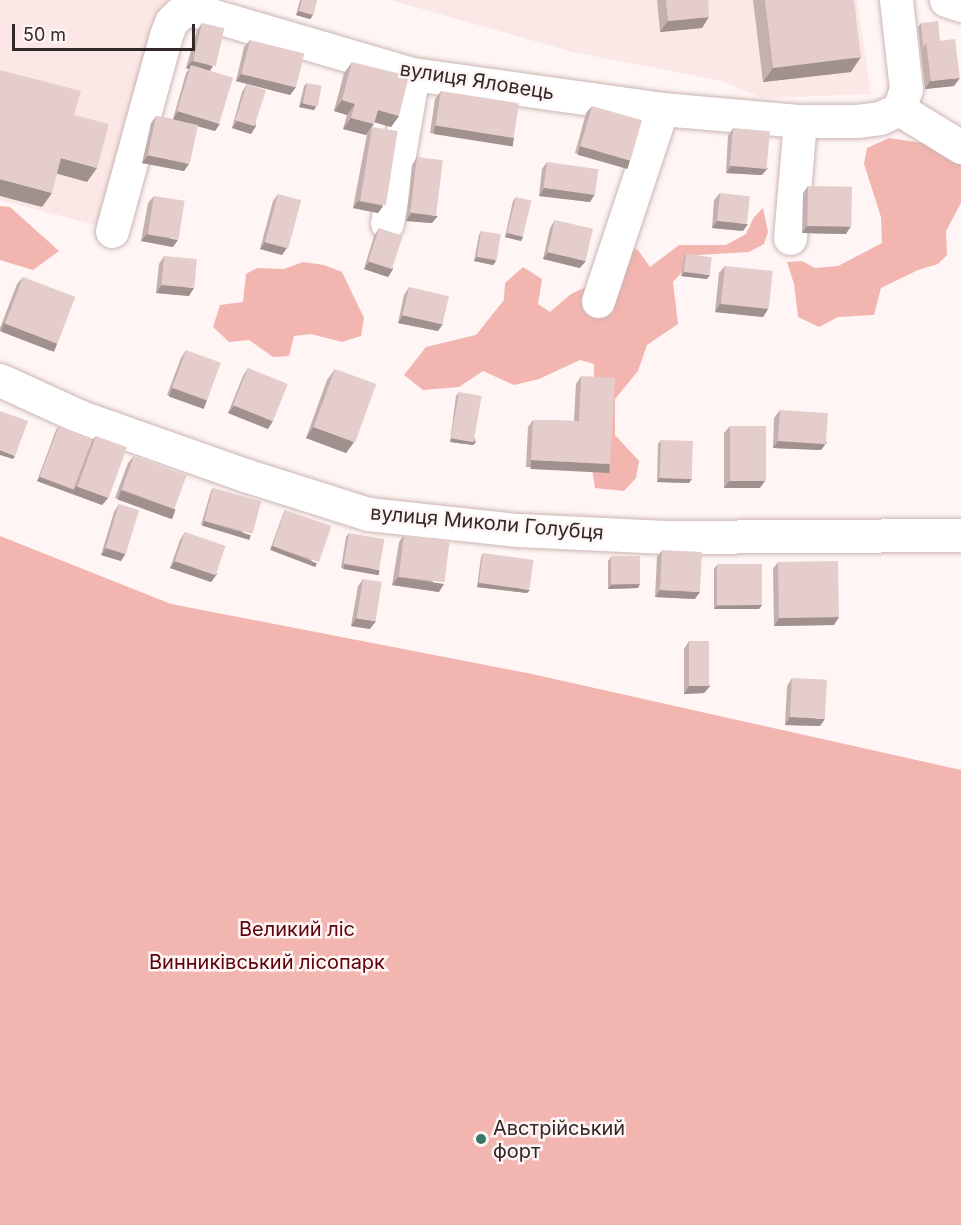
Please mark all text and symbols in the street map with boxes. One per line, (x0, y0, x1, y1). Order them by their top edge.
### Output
scale bar (15, 12, 198, 50)
text: 50 m (23, 24, 66, 45)
street label: вулиця Яловець (398, 57, 556, 105)
street label: вулиця Миколи Голубця (369, 501, 605, 545)
park label: Великий ліс (239, 917, 355, 941)
park label: Винниківський лісопарк (149, 950, 385, 974)
place label: Австрійський форт (493, 1116, 625, 1163)
marker: Австрійський форт (474, 1132, 488, 1146)

